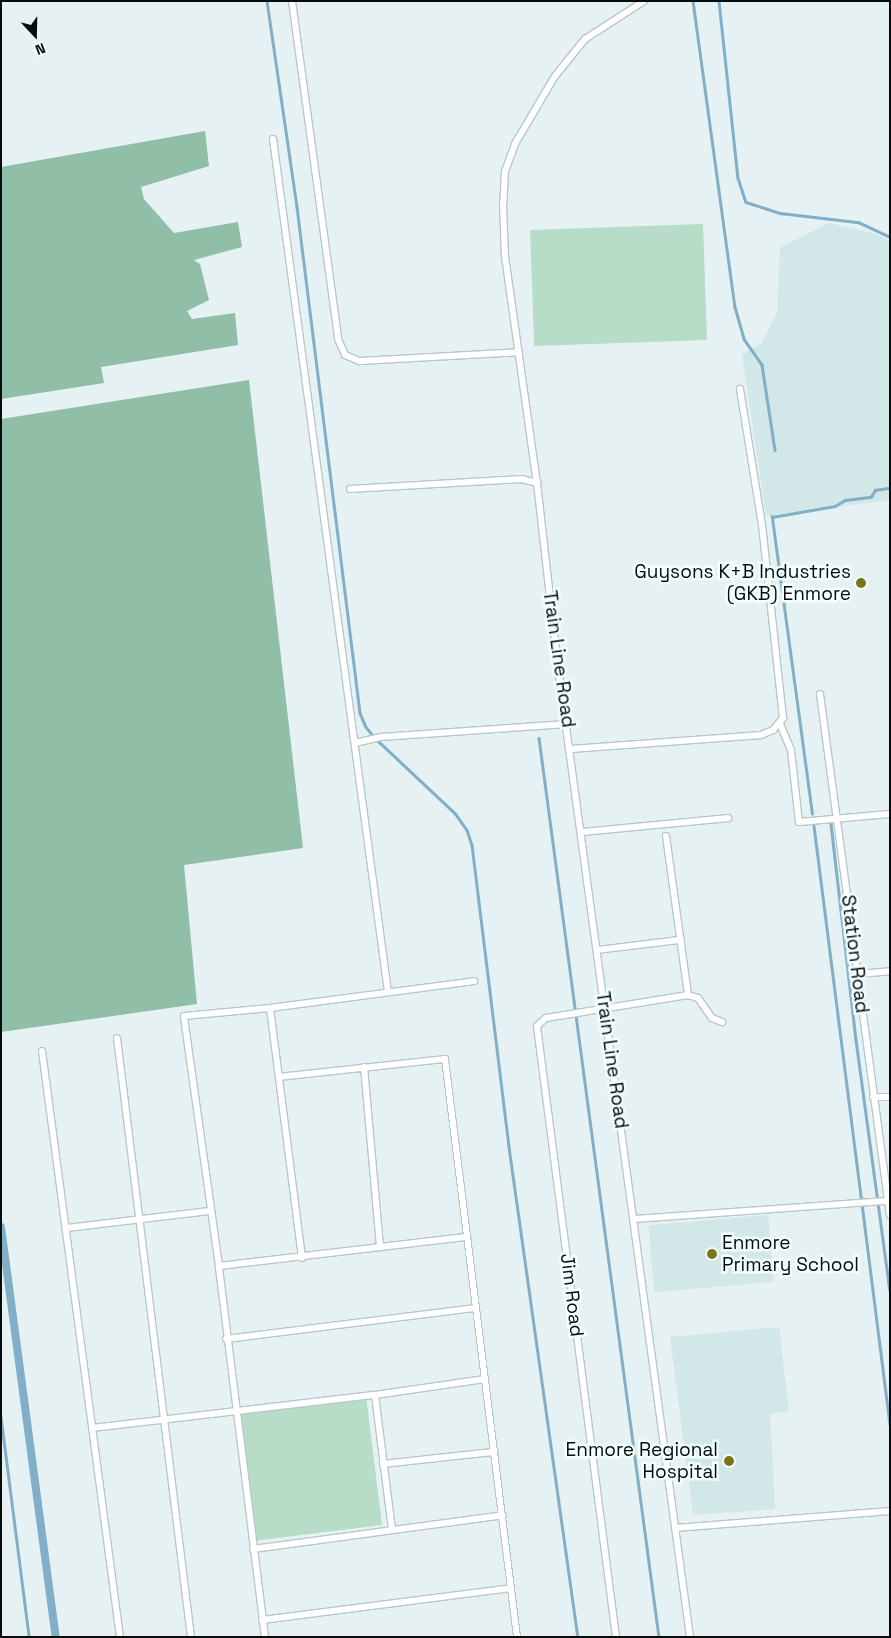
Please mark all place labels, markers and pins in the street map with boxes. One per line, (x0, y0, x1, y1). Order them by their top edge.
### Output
place label: Guysons K+B Industries (GKB) Enmore (634, 561, 851, 605)
marker: Guysons K+B Industries (GKB) Enmore (855, 577, 867, 589)
place label: Enmore Primary School (722, 1232, 859, 1276)
marker: Enmore Primary School (706, 1248, 718, 1260)
place label: Enmore Regional Hospital (566, 1439, 718, 1483)
marker: Enmore Regional Hospital (722, 1454, 736, 1468)

